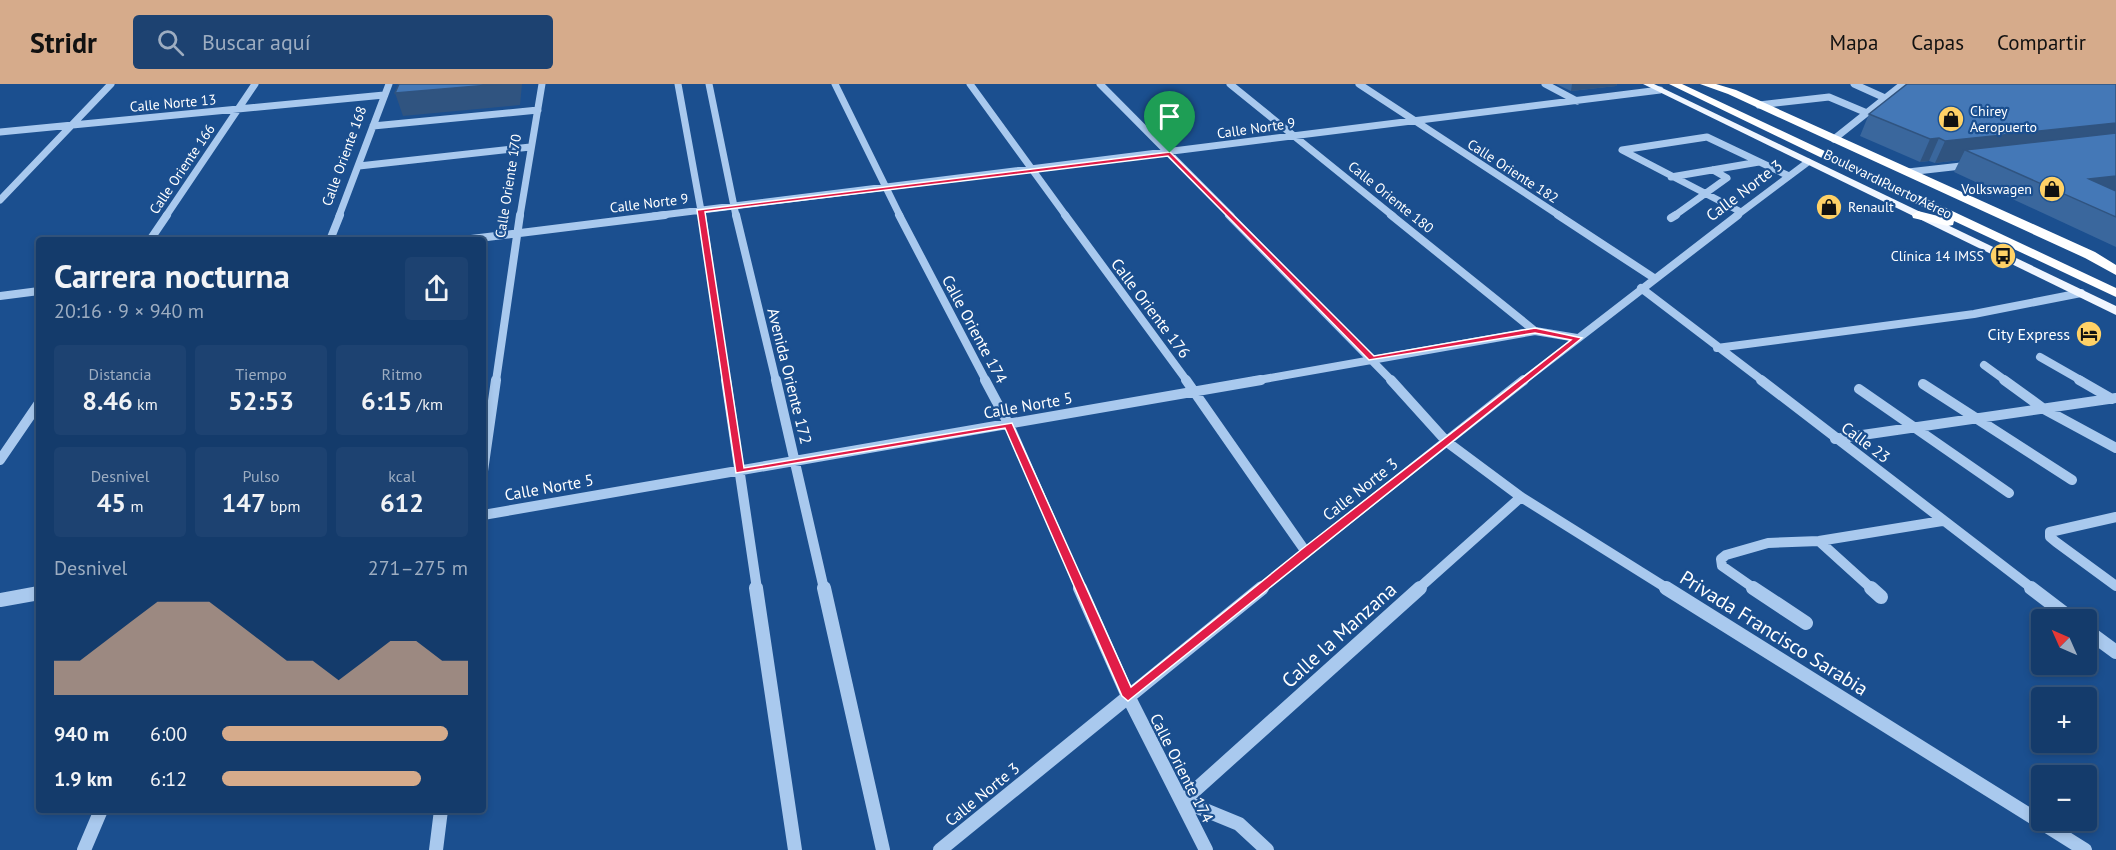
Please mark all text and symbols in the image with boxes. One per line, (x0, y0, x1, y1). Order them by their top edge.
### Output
search box (133, 15, 553, 69)
text: Stridr (30, 24, 97, 61)
icon: search (154, 26, 187, 59)
text: Buscar aquí (202, 28, 311, 56)
text: Mapa (1830, 29, 1878, 56)
text: Capas (1911, 29, 1964, 56)
text: Compartir (1997, 29, 2086, 56)
street label: Calle Norte 13 (129, 90, 217, 116)
pin (1144, 91, 1195, 153)
icon: arrive (1153, 100, 1186, 133)
place label: Chirey Aeropuerto (1970, 102, 2037, 136)
street label: Calle Oriente 168 (318, 104, 370, 208)
shop icon: Chirey Aeropuerto (1936, 104, 1966, 134)
street label: Calle Norte 9 (1216, 114, 1296, 142)
street label: Calle Oriente 166 (145, 120, 219, 218)
street label: Calle Oriente 170 (491, 132, 525, 239)
street label: Calle Oriente 182 (1464, 135, 1562, 207)
street label: Boulevard Puerto Aéreo (1821, 145, 1955, 223)
street label: Calle Norte 3 (1702, 155, 1786, 225)
street label: Calle Oriente 180 (1345, 157, 1438, 237)
shop icon: Volkswagen (2037, 174, 2067, 204)
place label: Volkswagen (1960, 180, 2032, 198)
street label: Calle Norte 9 (609, 189, 689, 217)
shop icon: Renault (1814, 192, 1844, 222)
place label: Renault (1848, 198, 1894, 216)
bus stop icon: Clínica 14 IMSS (1988, 241, 2018, 271)
place label: Clínica 14 IMSS (1891, 247, 1984, 265)
text: Carrera nocturna (54, 254, 290, 297)
street label: Calle Oriente 176 (1107, 254, 1195, 362)
button: share (405, 257, 468, 320)
street label: Calle Oriente 174 (938, 271, 1012, 387)
text: 20:16 · 9 × 940 m (54, 298, 204, 324)
street label: Avenida Oriente 172 (763, 306, 817, 446)
hotel icon: City Express (2074, 319, 2104, 349)
place label: City Express (1987, 324, 2070, 344)
text: Distancia (88, 364, 152, 384)
text: Tiempo (235, 364, 287, 384)
text: Ritmo (382, 364, 422, 384)
text: 8.46 (82, 384, 133, 417)
text: 52:53 (228, 384, 294, 417)
text: 6:15 (361, 384, 412, 417)
street label: Calle Norte 5 (982, 387, 1074, 423)
text: km (133, 394, 158, 414)
text: /km (412, 394, 443, 414)
street label: Calle 23 (1838, 417, 1894, 467)
street label: Calle Norte 3 (1318, 453, 1402, 525)
text: Desnivel (91, 466, 149, 486)
text: Pulso (243, 466, 280, 486)
text: kcal (388, 466, 416, 486)
street label: Calle Norte 5 (503, 469, 595, 505)
text: 45 (97, 486, 126, 519)
text: 147 (222, 486, 266, 519)
text: 612 (380, 486, 424, 519)
text: m (126, 496, 143, 516)
text: bpm (266, 496, 300, 516)
text: Desnivel (54, 555, 127, 581)
text: 271–275 m (368, 555, 468, 581)
street label: Privada Francisco Sarabia (1675, 564, 1873, 702)
street label: Calle la Manzana (1276, 577, 1402, 693)
north arrow (2031, 609, 2097, 675)
map controls (2031, 609, 2097, 831)
button: + (2031, 687, 2097, 753)
street label: Calle Oriente 174 (1146, 710, 1218, 826)
text: 940 m (54, 721, 109, 747)
text: 6:00 (150, 721, 187, 747)
street label: Calle Norte 3 (941, 758, 1023, 830)
button: − (2031, 765, 2097, 831)
text: 1.9 km (54, 766, 113, 792)
text: 6:12 (150, 766, 187, 792)

